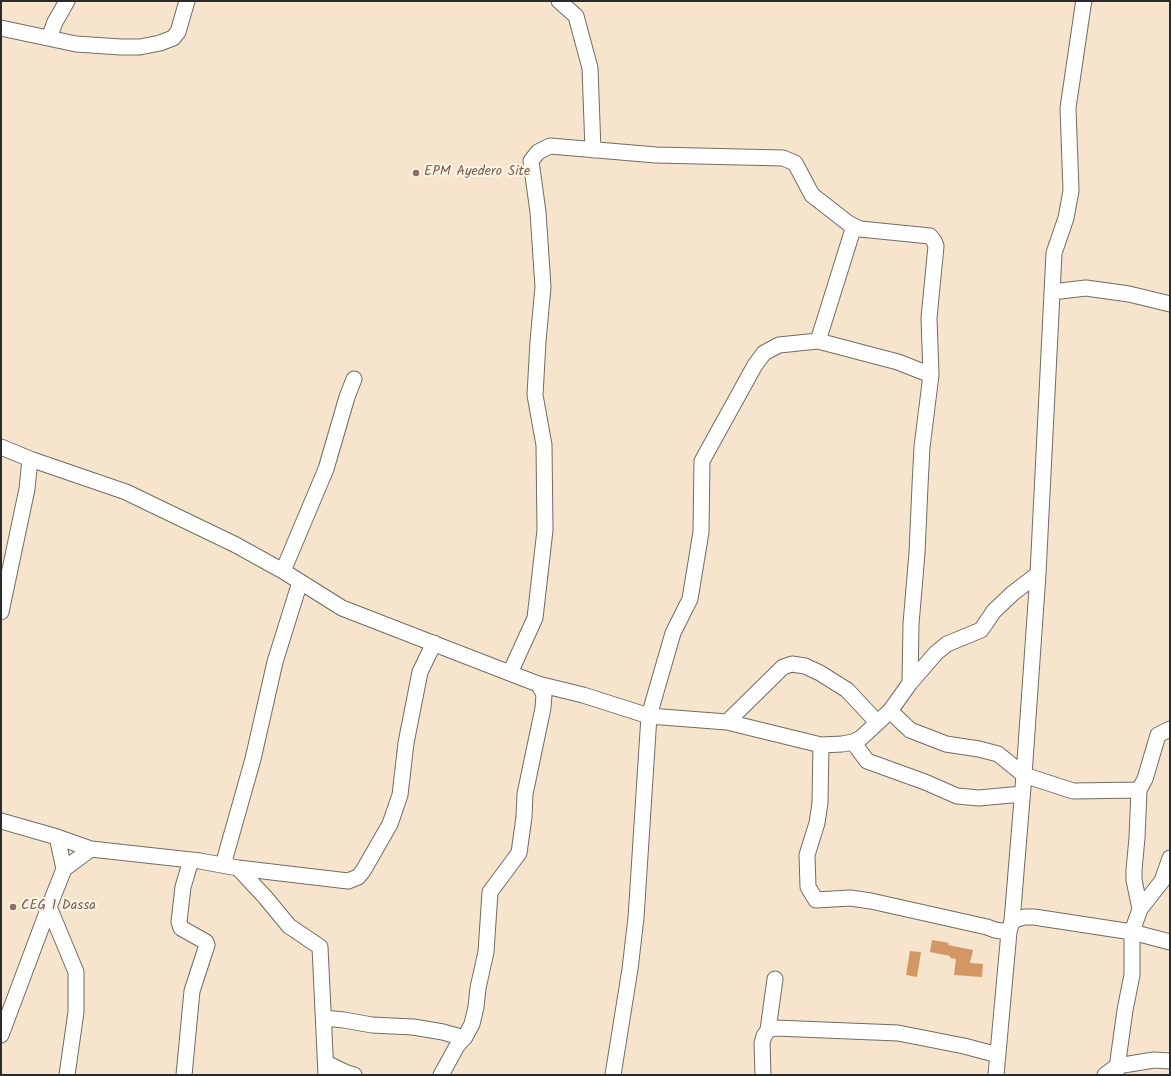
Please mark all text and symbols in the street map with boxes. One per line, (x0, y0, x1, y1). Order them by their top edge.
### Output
place label: EPM Ayedero Site (424, 165, 530, 181)
marker: EPM Ayedero Site (411, 168, 421, 178)
place label: CEG 1 Dassa (21, 899, 96, 915)
marker: CEG 1 Dassa (8, 902, 18, 912)

